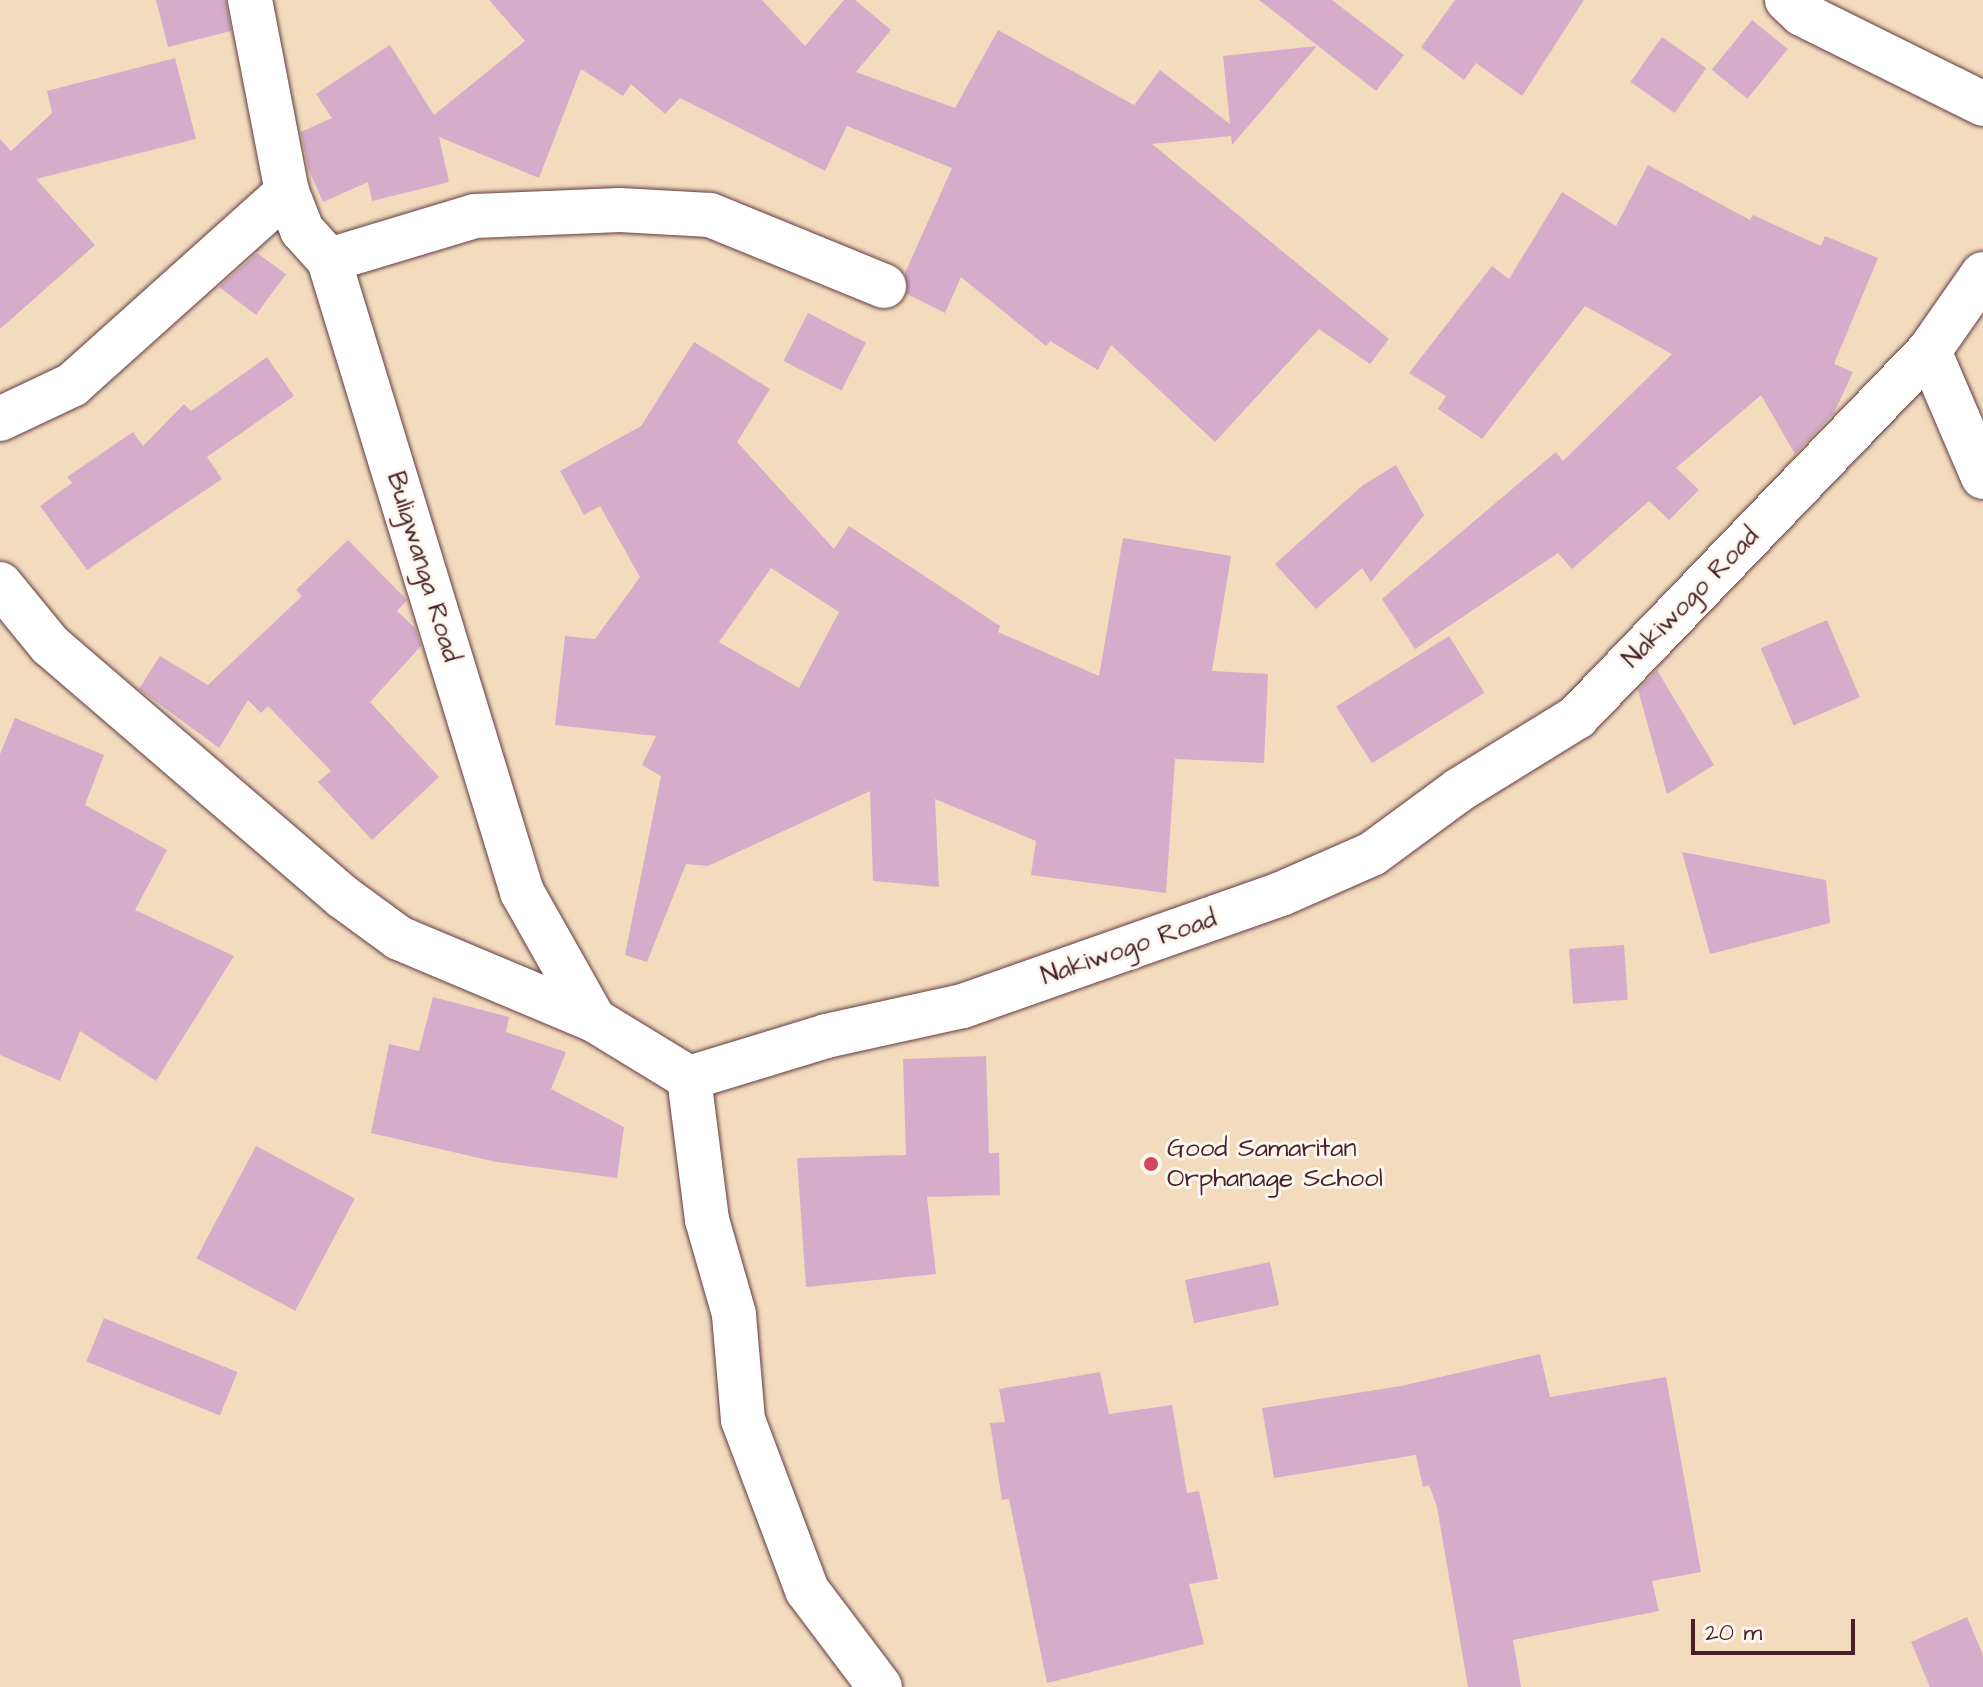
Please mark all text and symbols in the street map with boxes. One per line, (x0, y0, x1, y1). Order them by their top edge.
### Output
street label: Buligwanga Road (379, 468, 467, 666)
street label: Nakiwogo Road (1616, 521, 1766, 675)
street label: Nakiwogo Road (1037, 903, 1221, 993)
place label: Good Samaritan Orphanage School (1167, 1133, 1383, 1194)
marker: Good Samaritan Orphanage School (1142, 1155, 1160, 1173)
scale bar (1695, 1603, 1859, 1653)
text: 20 m (1705, 1616, 1762, 1650)

